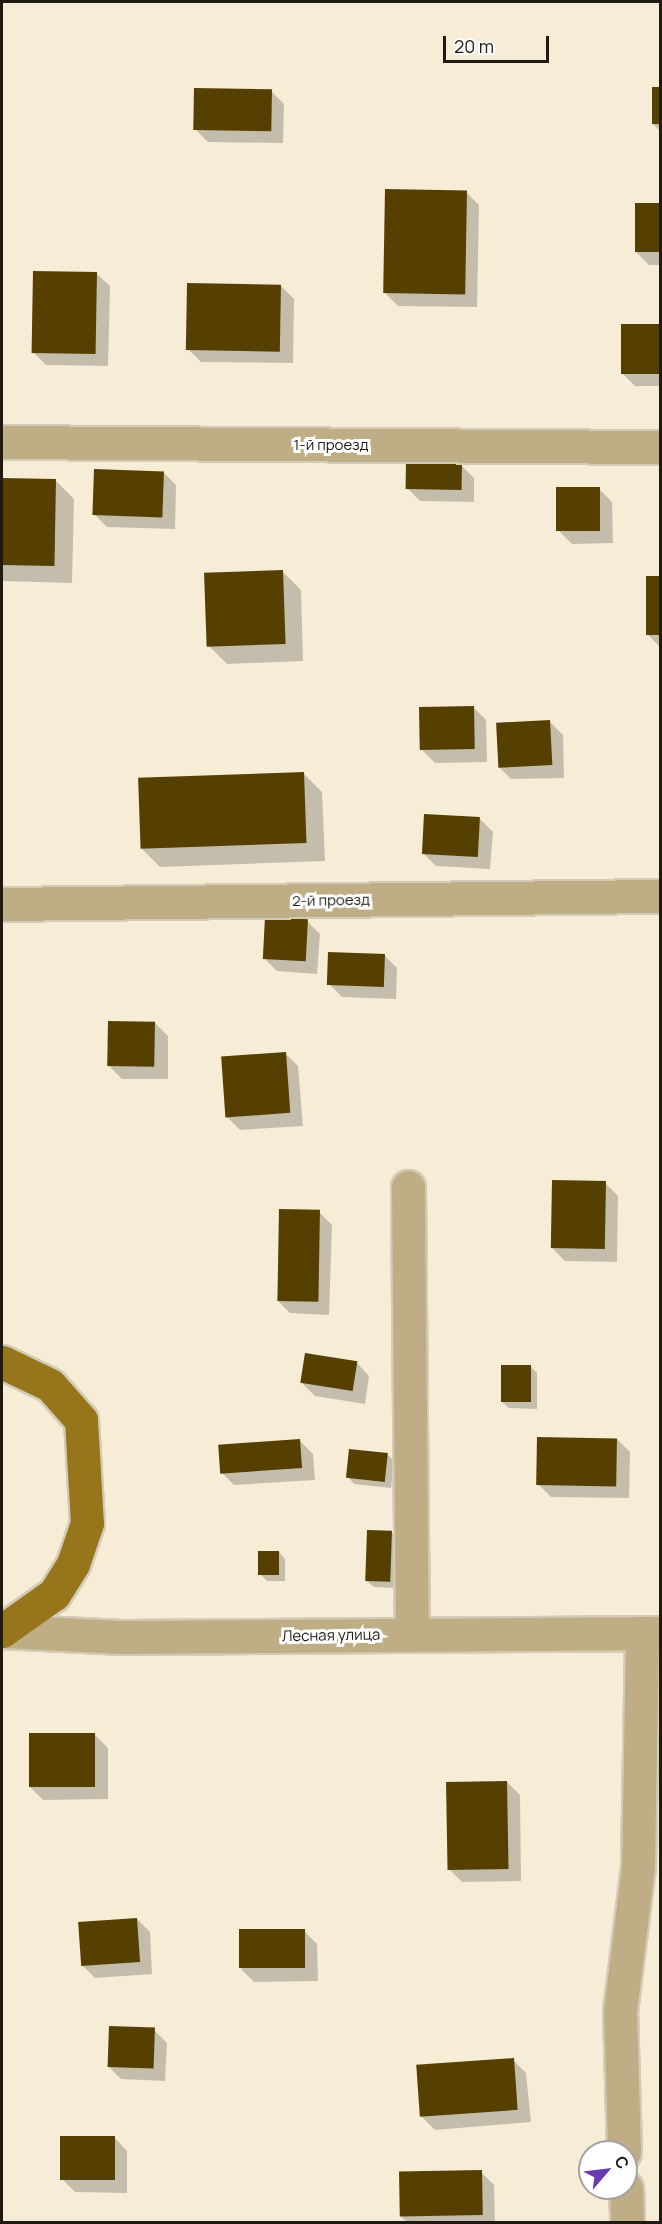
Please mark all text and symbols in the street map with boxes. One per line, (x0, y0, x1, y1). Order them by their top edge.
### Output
scale bar (446, 24, 552, 62)
text: 20 m (454, 34, 494, 58)
street label: 1-й проезд (293, 436, 369, 454)
street label: 2-й проезд (292, 890, 370, 910)
street label: Лесная улица (282, 1625, 380, 1645)
north arrow (578, 2140, 638, 2200)
text: С (610, 2152, 635, 2173)

